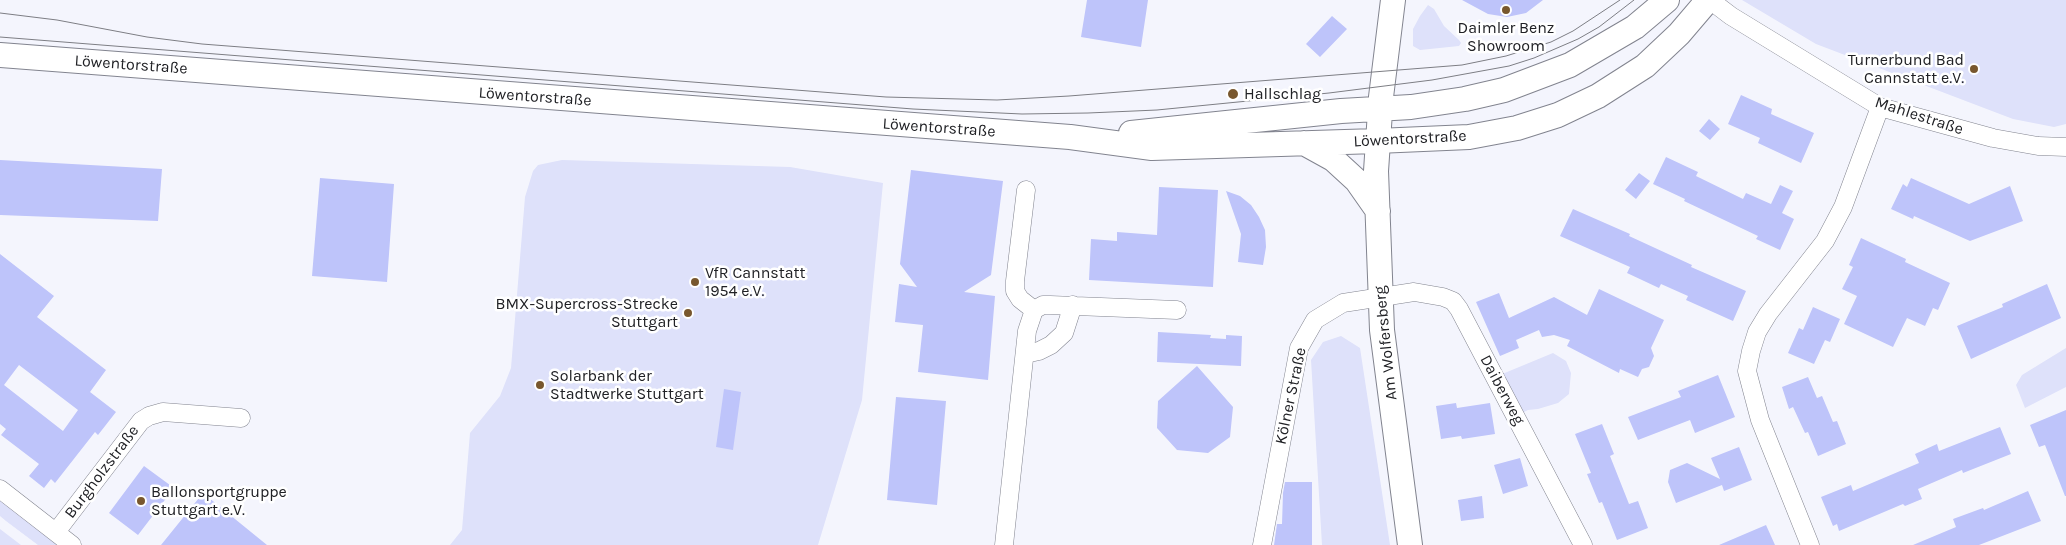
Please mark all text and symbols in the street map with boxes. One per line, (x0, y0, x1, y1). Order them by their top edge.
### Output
marker: Daimler Benz Showroom (1500, 4, 1512, 16)
place label: Daimler Benz Showroom (1458, 18, 1554, 56)
place label: Turnerbund Bad Cannstatt e.V. (1848, 50, 1964, 88)
street label: Löwentorstraße (74, 51, 188, 79)
marker: Turnerbund Bad Cannstatt e.V. (1968, 63, 1980, 75)
street label: Löwentorstraße (478, 83, 592, 111)
place label: Hallschlag (1244, 84, 1321, 104)
marker: Hallschlag (1226, 87, 1240, 101)
street label: Mahlestraße (1872, 93, 1966, 139)
street label: Löwentorstraße (882, 114, 996, 142)
street label: Löwentorstraße (1353, 126, 1467, 152)
place label: VfR Cannstatt 1954 e.V. (705, 263, 806, 301)
marker: VfR Cannstatt 1954 e.V. (689, 276, 701, 288)
street label: Am Wolfersberg (1370, 285, 1402, 401)
place label: BMX-Supercross-Strecke Stuttgart (496, 294, 678, 332)
marker: BMX-Supercross-Strecke Stuttgart (682, 307, 694, 319)
street label: Kölner Straße (1271, 346, 1311, 446)
street label: Daiberweg (1476, 352, 1528, 428)
place label: Solarbank der Stadtwerke Stuttgart (550, 366, 704, 404)
marker: Solarbank der Stadtwerke Stuttgart (534, 379, 546, 391)
street label: Burgholzstraße (61, 422, 143, 522)
place label: Ballonsportgruppe Stuttgart e.V. (151, 482, 287, 520)
marker: Ballonsportgruppe Stuttgart e.V. (135, 495, 147, 507)

